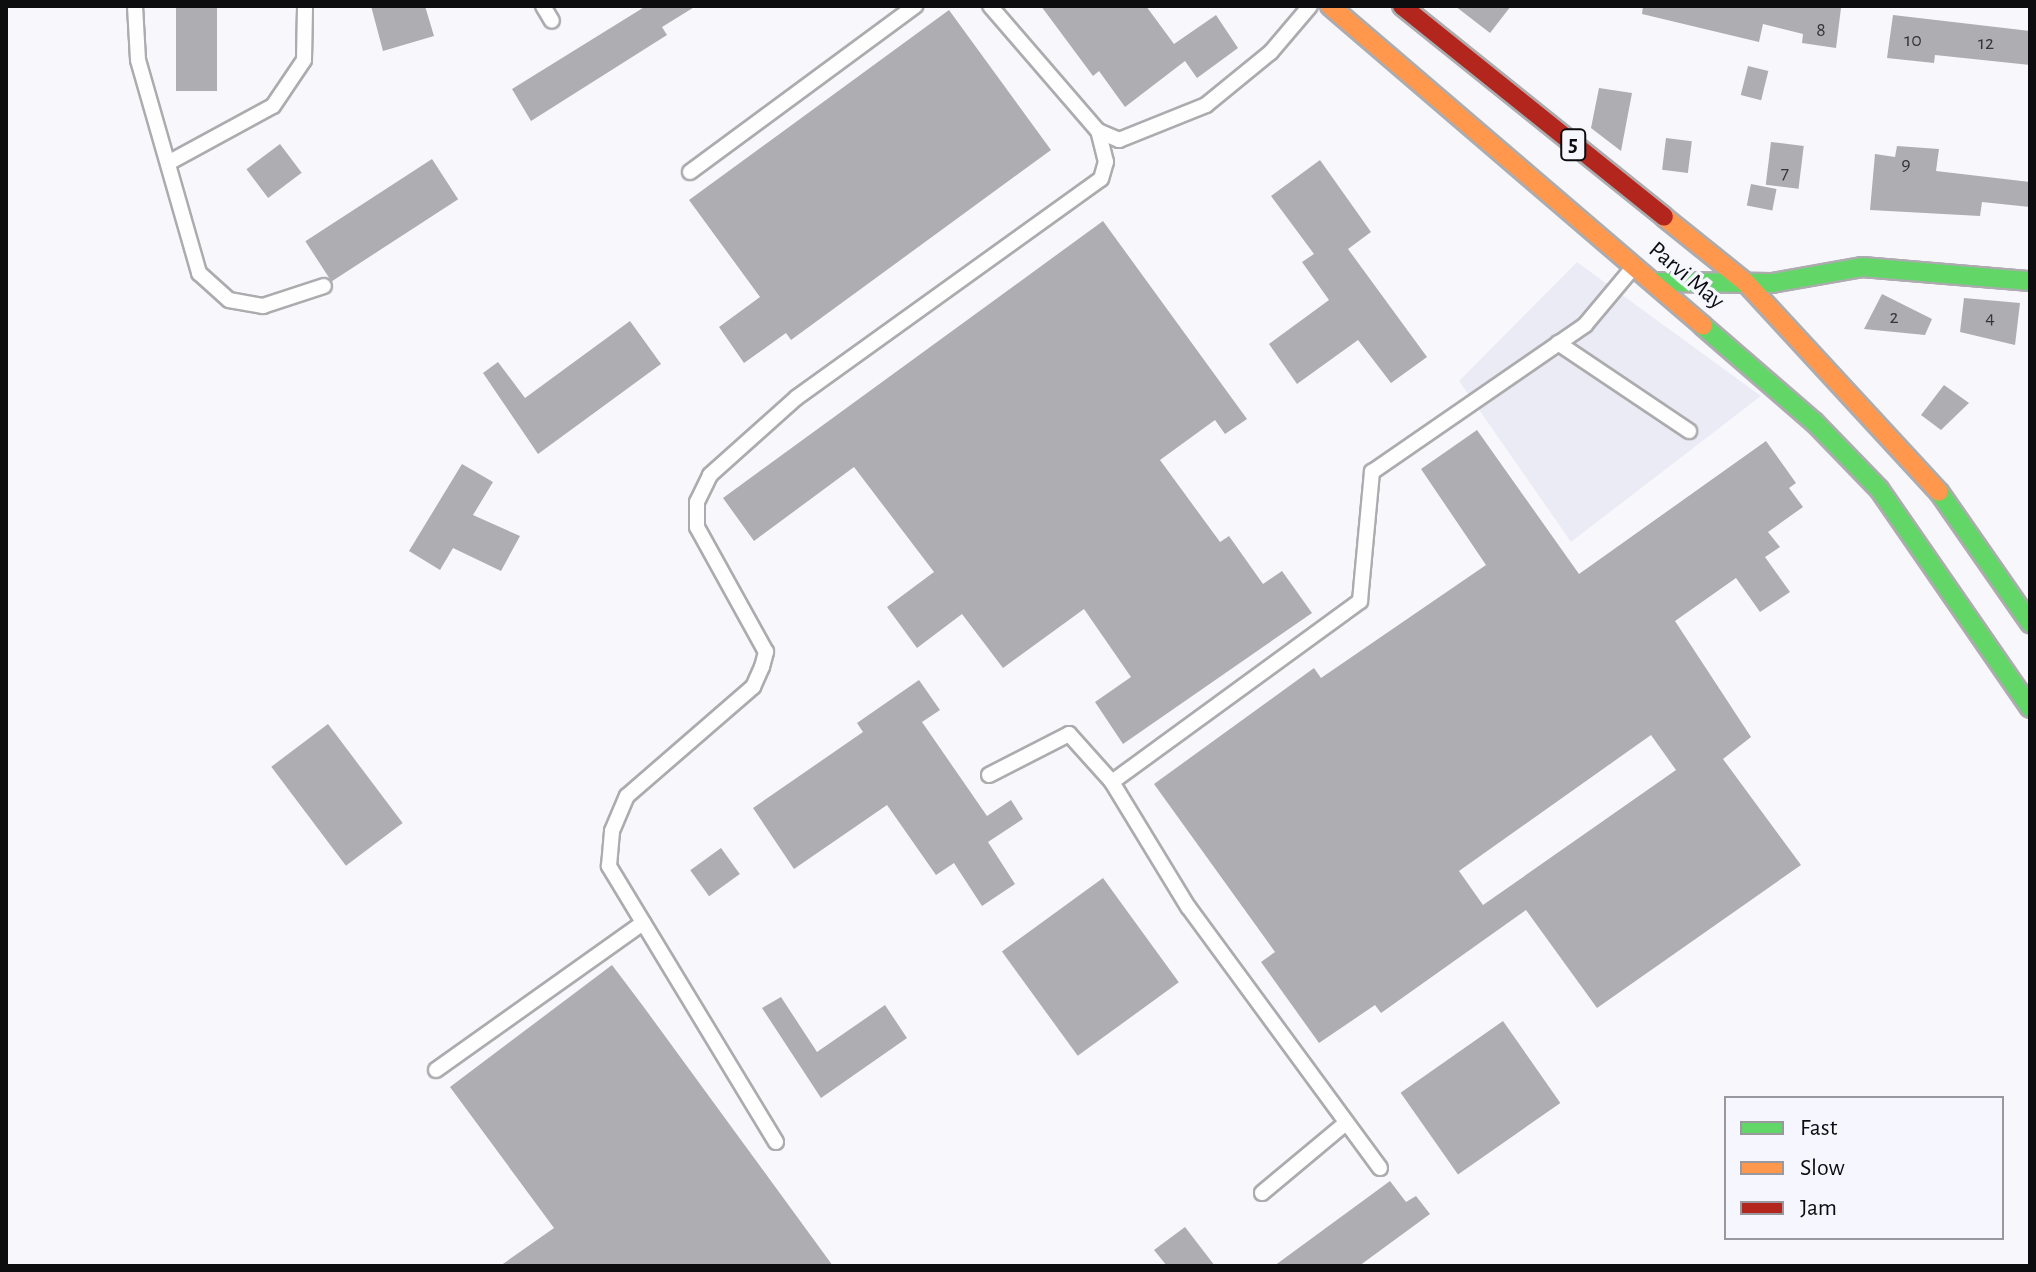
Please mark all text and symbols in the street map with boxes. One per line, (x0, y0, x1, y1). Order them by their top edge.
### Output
house number: 8 (1816, 18, 1826, 42)
house number: 10 (1904, 28, 1922, 52)
house number: 12 (1978, 31, 1994, 55)
road number: 5 (1559, 127, 1587, 163)
house number: 9 (1901, 152, 1911, 176)
house number: 7 (1781, 161, 1789, 185)
street label: Parvi May (1642, 236, 1730, 316)
house number: 2 (1889, 305, 1899, 329)
house number: 4 (1985, 306, 1995, 330)
legend (1724, 1096, 2004, 1240)
text: Fast (1800, 1116, 1837, 1140)
text: Slow (1800, 1156, 1845, 1180)
text: Jam (1800, 1196, 1837, 1220)

